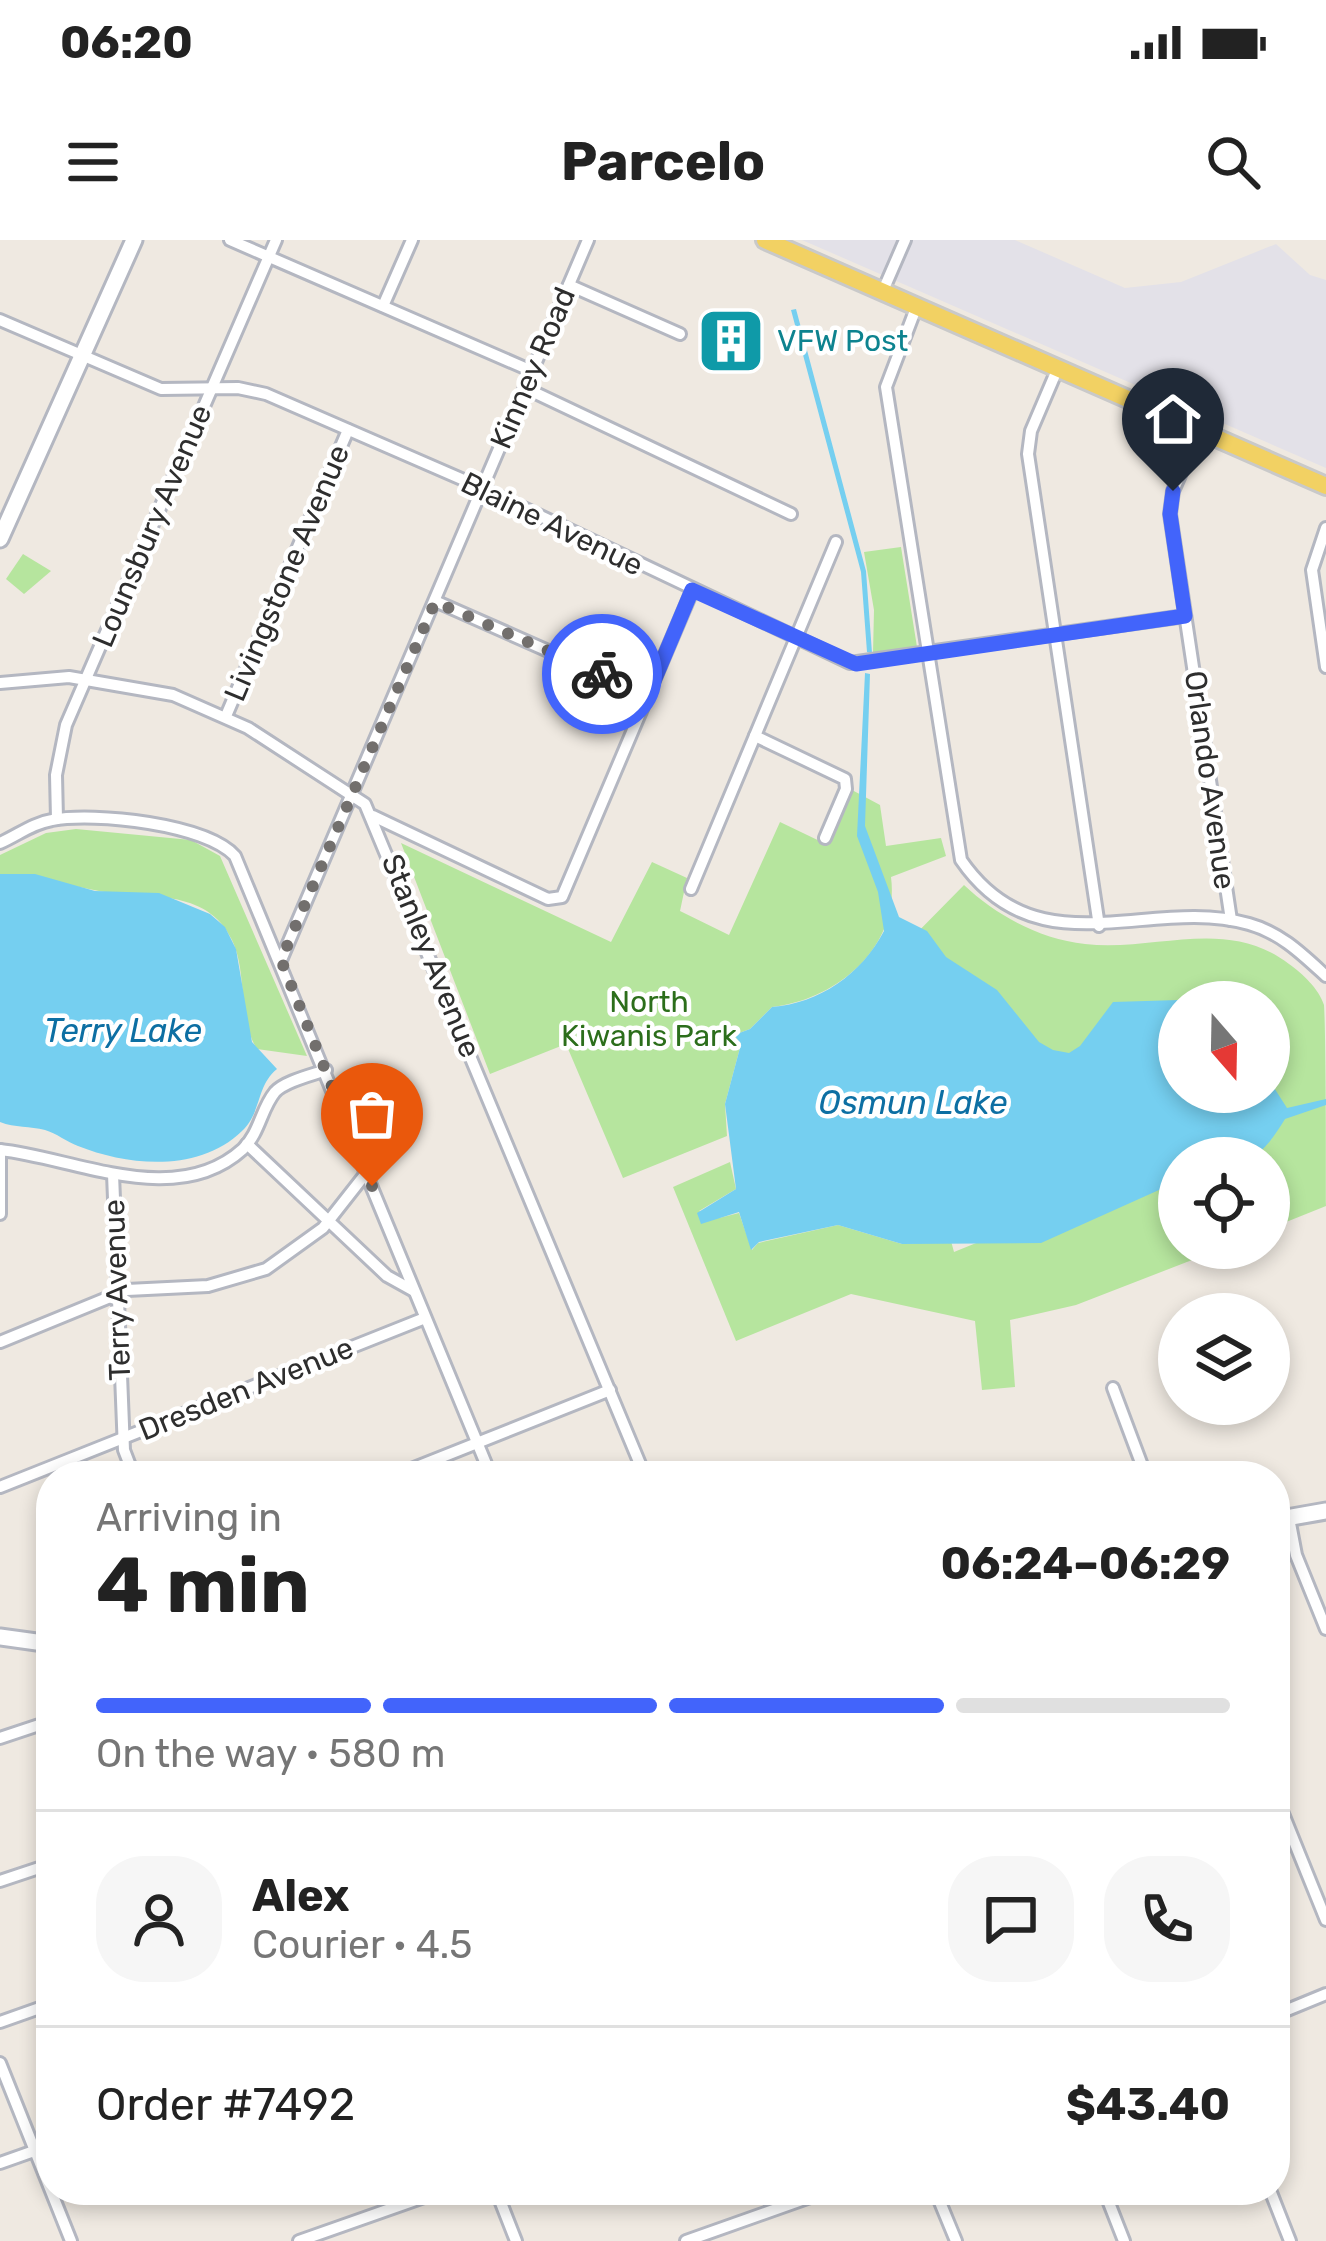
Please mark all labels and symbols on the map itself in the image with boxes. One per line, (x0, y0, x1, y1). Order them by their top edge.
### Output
street label: Kinney Road (483, 282, 583, 454)
building icon: VFW Post (696, 306, 766, 376)
place label: VFW Post (777, 323, 909, 359)
pin (1122, 368, 1224, 491)
street label: Lounsbury Avenue (85, 399, 219, 653)
street label: Livingstone Avenue (217, 439, 357, 707)
street label: Blaine Avenue (455, 464, 649, 584)
courier (542, 614, 662, 734)
street label: Orlando Avenue (1177, 668, 1243, 892)
street label: Stanley Avenue (374, 849, 488, 1063)
north arrow (1158, 981, 1290, 1113)
park label: North Kiwanis Park (561, 984, 737, 1054)
water label: Terry Lake (44, 1011, 202, 1050)
pin (321, 1063, 423, 1186)
water label: Osmun Lake (819, 1083, 1007, 1122)
street label: Terry Avenue (96, 1199, 138, 1381)
street label: Dresden Avenue (133, 1330, 359, 1448)

